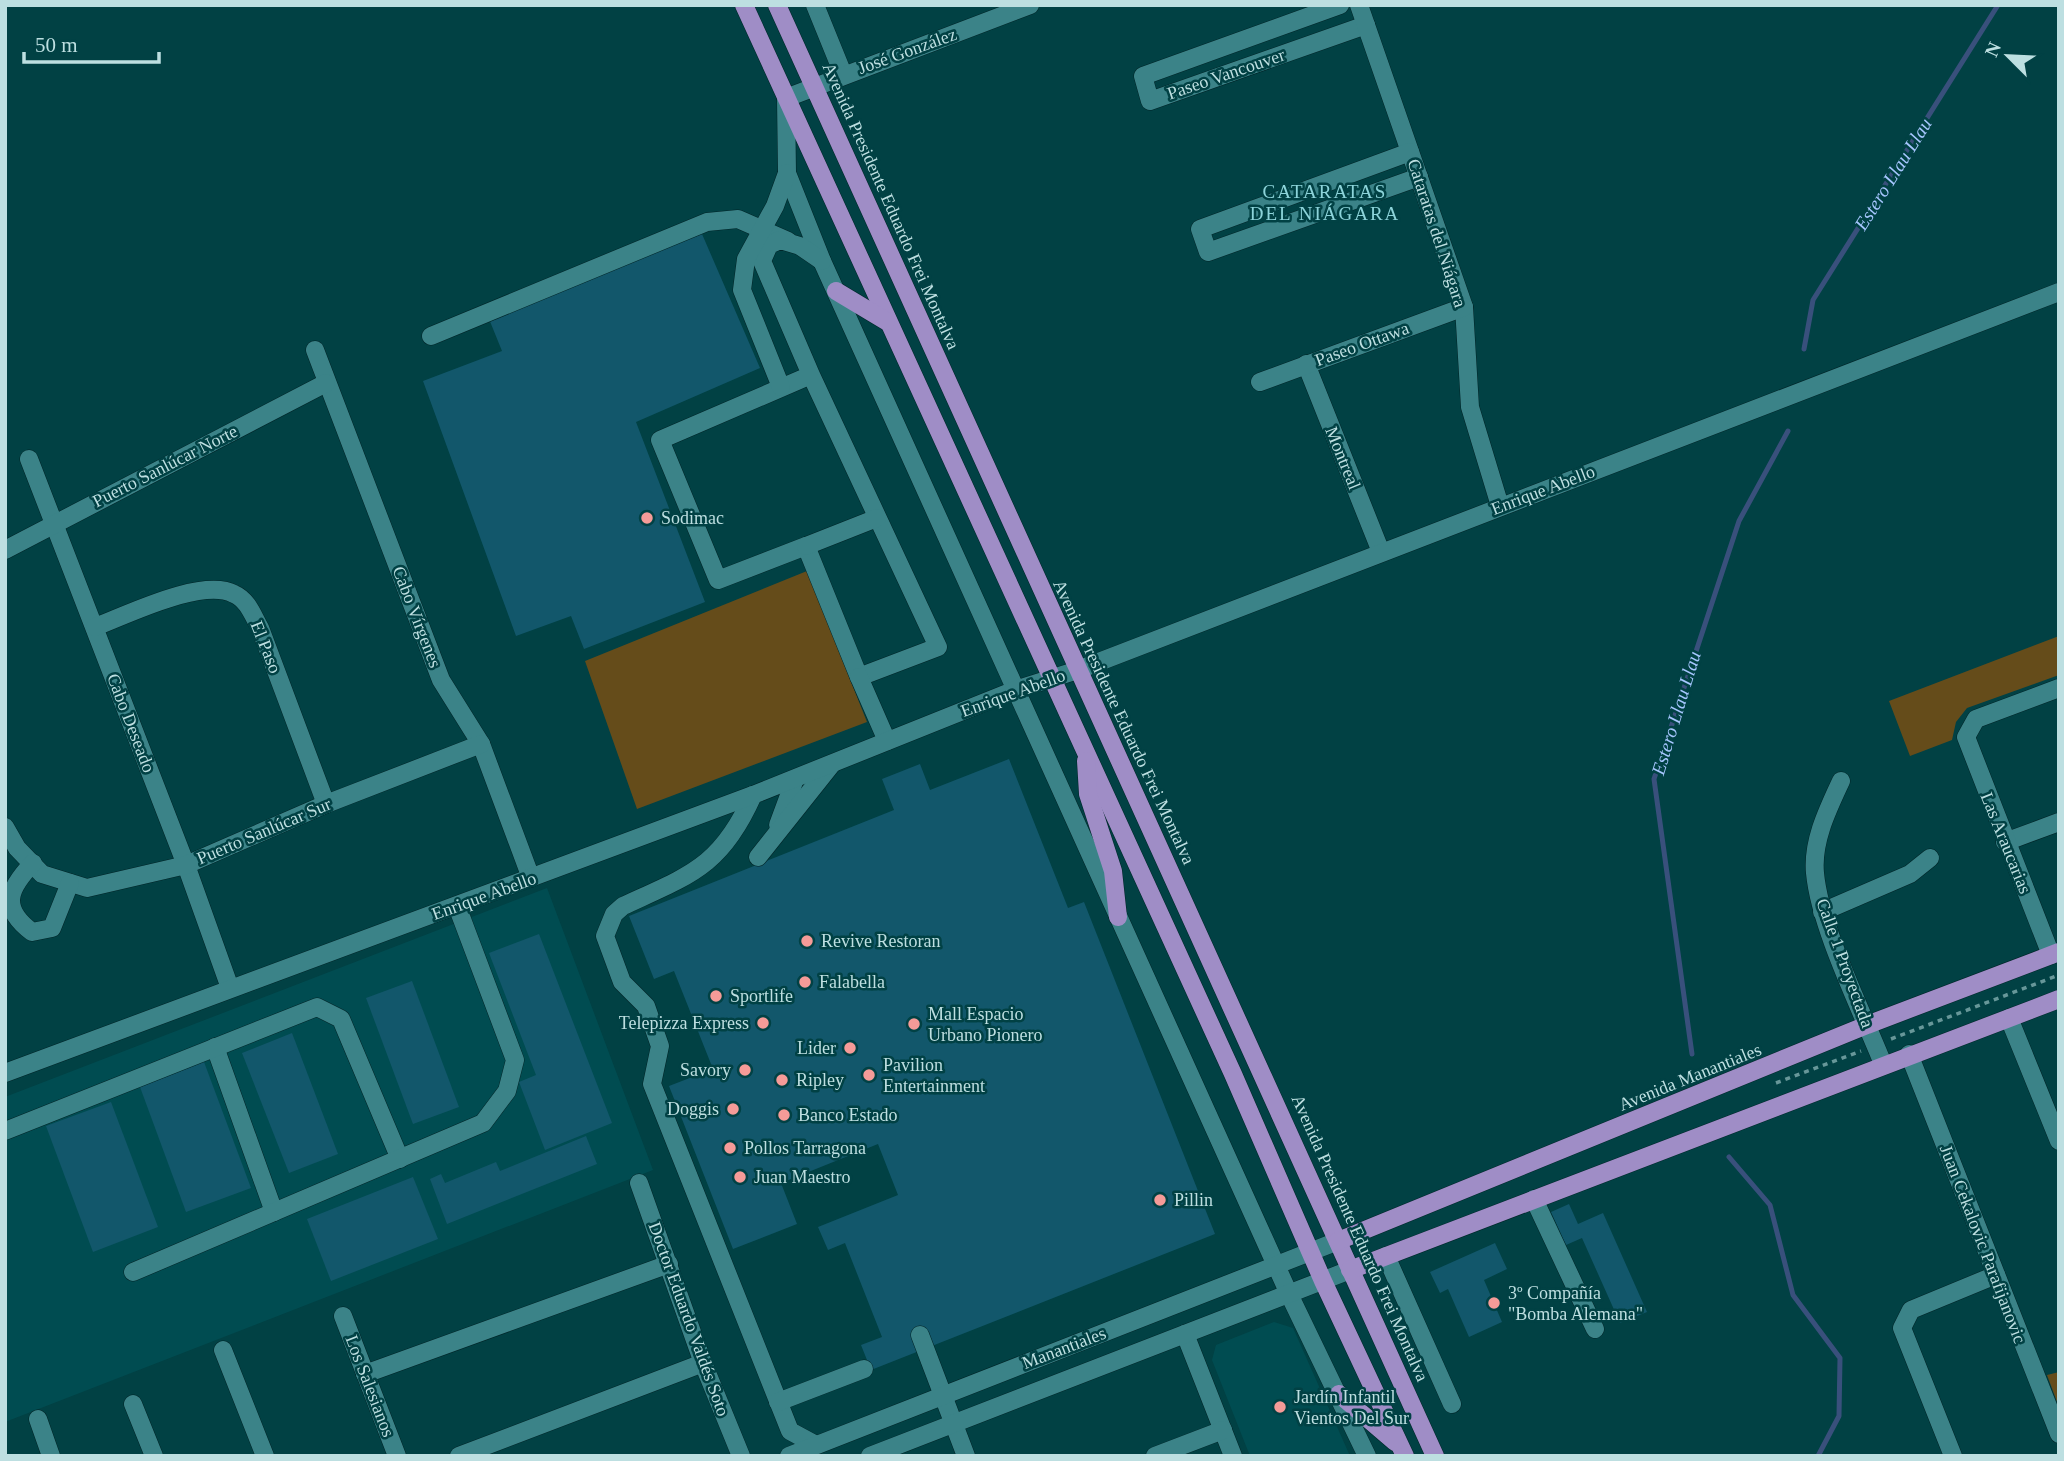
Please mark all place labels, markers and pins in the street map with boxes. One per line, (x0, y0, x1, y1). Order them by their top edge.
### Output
place label: Sodimac (661, 508, 724, 528)
marker: Sodimac (639, 510, 655, 526)
place label: Revive Restoran (821, 931, 940, 951)
marker: Revive Restoran (799, 933, 815, 949)
place label: Falabella (819, 972, 885, 992)
marker: Falabella (797, 974, 813, 990)
place label: Sportlife (730, 986, 793, 1006)
marker: Sportlife (708, 988, 724, 1004)
place label: Mall Espacio Urbano Pionero (928, 1004, 1042, 1045)
place label: Telepizza Express (619, 1013, 749, 1033)
marker: Telepizza Express (755, 1015, 771, 1031)
marker: Mall Espacio Urbano Pionero (906, 1016, 922, 1032)
place label: Lider (797, 1038, 836, 1058)
marker: Lider (842, 1040, 858, 1056)
place label: Pavilion Entertainment (883, 1055, 985, 1096)
place label: Savory (680, 1060, 731, 1080)
marker: Savory (737, 1062, 753, 1078)
marker: Pavilion Entertainment (861, 1067, 877, 1083)
place label: Ripley (796, 1070, 844, 1090)
marker: Ripley (774, 1072, 790, 1088)
place label: Doggis (667, 1099, 719, 1119)
marker: Doggis (725, 1101, 741, 1117)
place label: Banco Estado (798, 1105, 897, 1125)
marker: Banco Estado (776, 1107, 792, 1123)
place label: Pollos Tarragona (744, 1138, 866, 1158)
marker: Pollos Tarragona (722, 1140, 738, 1156)
place label: Juan Maestro (754, 1167, 850, 1187)
marker: Juan Maestro (732, 1169, 748, 1185)
place label: Pillin (1174, 1190, 1213, 1210)
marker: Pillin (1152, 1192, 1168, 1208)
place label: 3º Compañía "Bomba Alemana" (1508, 1283, 1643, 1324)
marker: 3º Compañía "Bomba Alemana" (1486, 1295, 1502, 1311)
place label: Jardín Infantil Vientos Del Sur (1294, 1387, 1409, 1428)
marker: Jardín Infantil Vientos Del Sur (1272, 1399, 1288, 1415)

